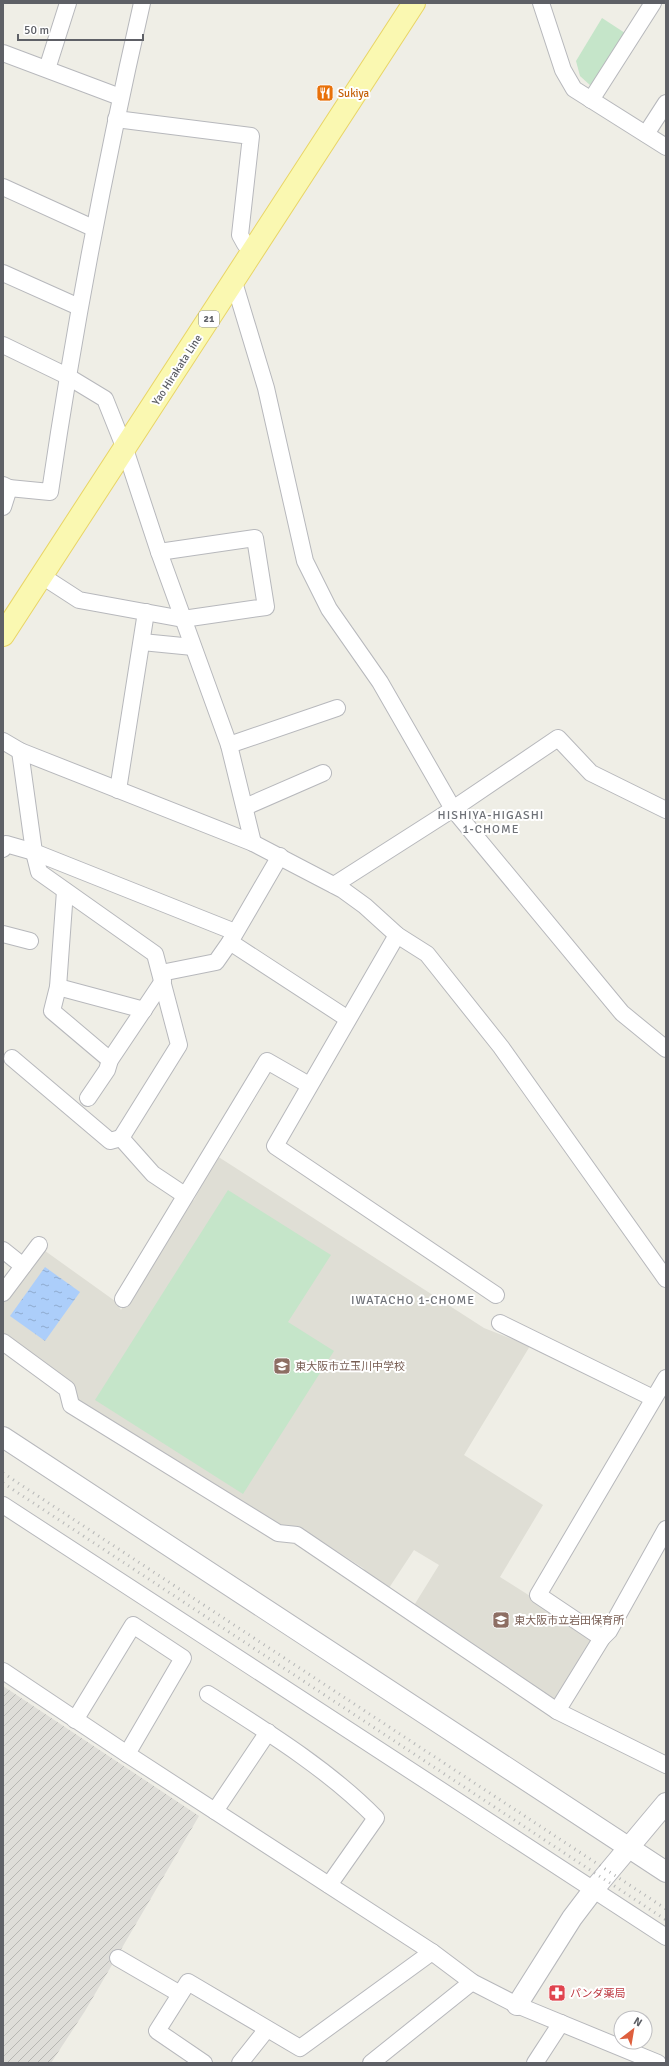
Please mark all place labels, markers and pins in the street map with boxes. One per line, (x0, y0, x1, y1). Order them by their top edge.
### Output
restaurant icon: Sukiya (315, 83, 335, 103)
place label: Sukiya (338, 87, 369, 100)
school or university icon: 東大阪市立玉川中学校 (272, 1356, 292, 1376)
place label: 東大阪市立玉川中学校 (295, 1360, 405, 1373)
school or university icon: 東大阪市立岩田保育所 (491, 1610, 511, 1630)
place label: 東大阪市立岩田保育所 (514, 1614, 625, 1627)
pharmacy icon: パンダ薬局 (547, 1983, 567, 2003)
place label: パンダ薬局 (570, 1987, 626, 2000)

